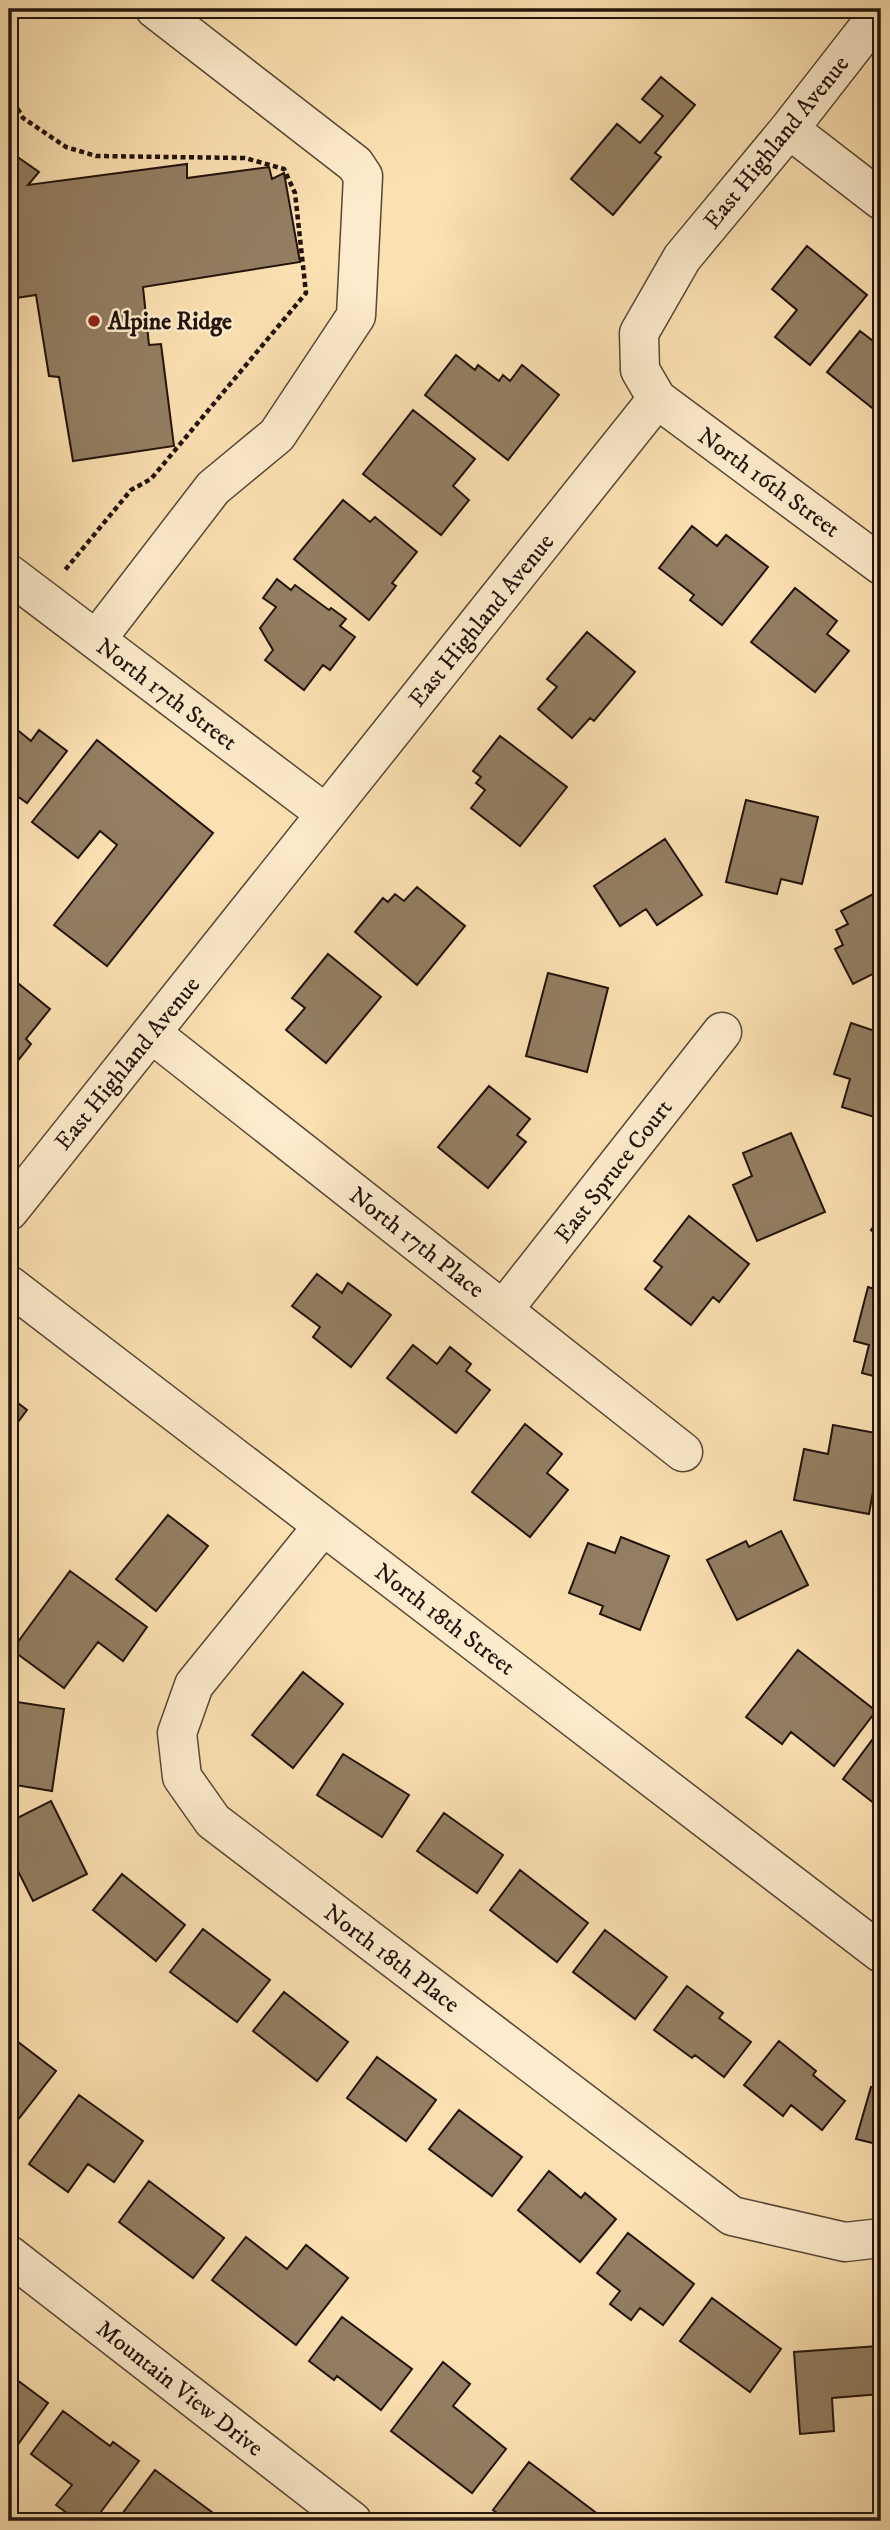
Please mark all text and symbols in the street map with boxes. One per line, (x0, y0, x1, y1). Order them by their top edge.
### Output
street label: East Highland Avenue (698, 50, 856, 236)
place label: Alpine Ridge (107, 307, 232, 337)
marker: Alpine Ridge (86, 313, 102, 329)
street label: North 16th Street (691, 421, 846, 545)
street label: East Highland Avenue (403, 528, 561, 714)
street label: North 17th Street (90, 632, 243, 758)
street label: East Highland Avenue (49, 971, 207, 1157)
street label: East Spruce Court (548, 1093, 679, 1250)
street label: North 17th Place (343, 1181, 490, 1305)
street label: North 18th Street (368, 1557, 521, 1683)
street label: North 18th Place (317, 1898, 466, 2020)
street label: Mountain View Drive (90, 2314, 269, 2463)

